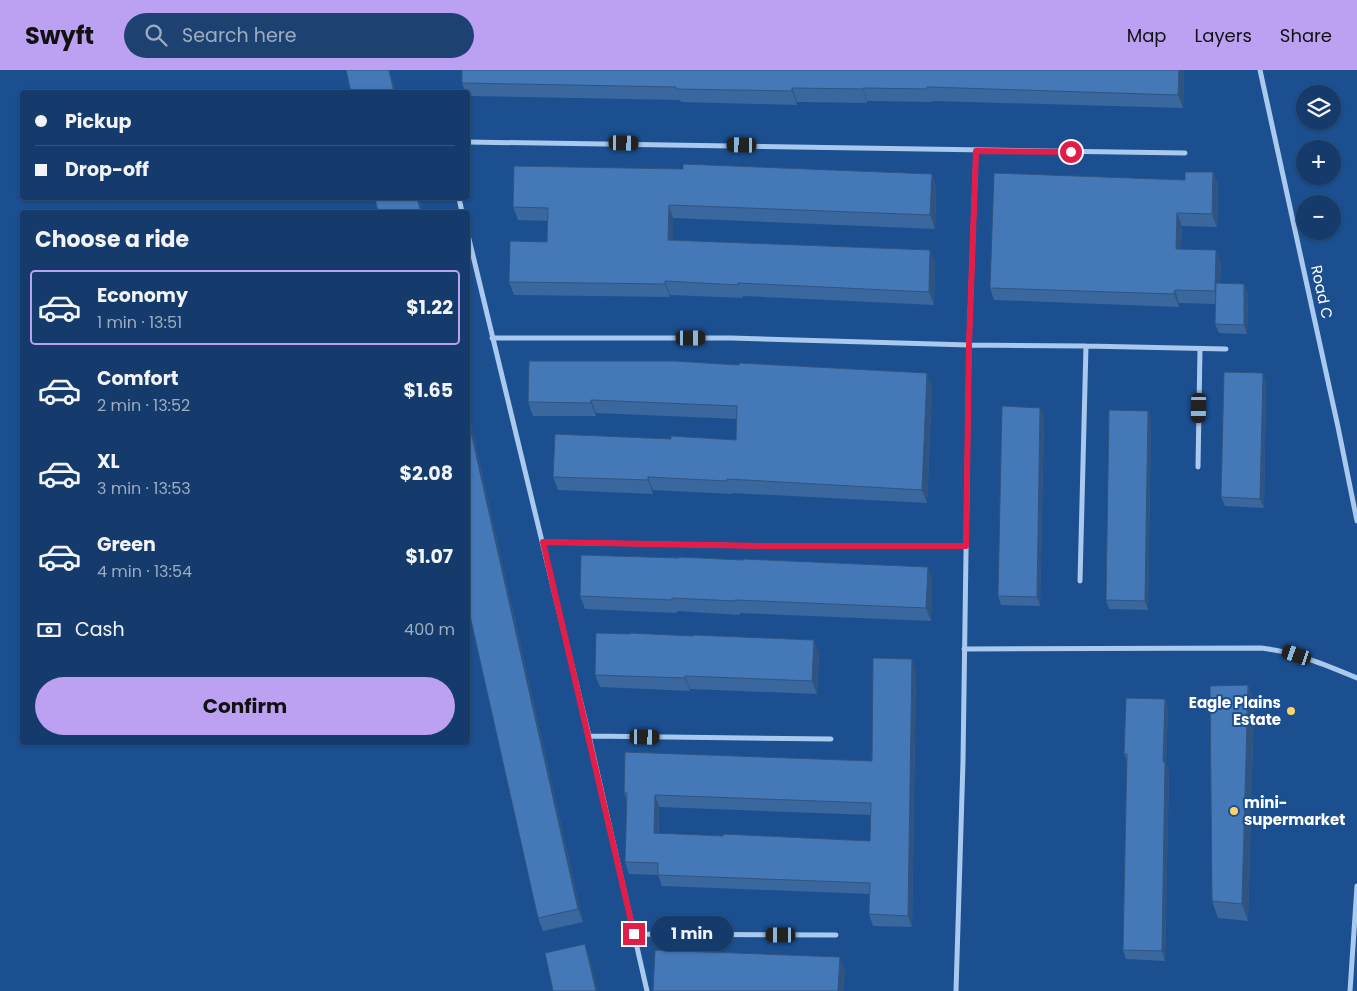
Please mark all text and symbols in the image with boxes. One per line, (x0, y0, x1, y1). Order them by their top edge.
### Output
search box (124, 13, 474, 58)
text: Swyft (25, 19, 94, 52)
icon: search (142, 21, 170, 49)
text: Search here (182, 22, 297, 49)
text: Map (1127, 23, 1167, 48)
text: Layers (1195, 23, 1252, 48)
text: Share (1280, 23, 1332, 48)
map controls (1296, 85, 1341, 240)
button: layers (1296, 85, 1341, 130)
text: Pickup (65, 108, 131, 135)
car (608, 135, 639, 151)
car (726, 137, 757, 153)
button: + (1296, 140, 1341, 185)
route start (1060, 141, 1082, 163)
text: Drop-off (65, 156, 149, 183)
button: − (1296, 195, 1341, 240)
text: Choose a ride (35, 224, 189, 255)
street label: Road C (1306, 263, 1338, 321)
text: Economy (97, 282, 188, 309)
icon: car (37, 285, 82, 330)
text: $1.22 (406, 294, 453, 321)
text: 1 min · 13:51 (97, 311, 182, 334)
car (676, 331, 706, 346)
text: Comfort (97, 365, 179, 392)
icon: car (37, 368, 82, 413)
text: $1.65 (404, 377, 453, 404)
car (1191, 393, 1206, 423)
text: 2 min · 13:52 (97, 394, 190, 417)
text: XL (97, 448, 120, 475)
icon: car (37, 451, 82, 496)
text: $2.08 (400, 460, 453, 487)
text: 3 min · 13:53 (97, 477, 191, 500)
text: Green (97, 531, 156, 558)
icon: car (37, 534, 82, 579)
text: $1.07 (405, 543, 453, 570)
text: 4 min · 13:54 (97, 560, 192, 583)
icon: cash (35, 616, 63, 644)
text: Cash (75, 616, 125, 643)
text: 400 m (404, 618, 455, 641)
car (1280, 643, 1313, 667)
button: Confirm (35, 677, 455, 735)
place label: Eagle Plains Estate (1189, 692, 1281, 730)
marker: Eagle Plains Estate (1285, 705, 1297, 717)
car (629, 729, 660, 745)
place label: mini- supermarket (1244, 792, 1345, 830)
marker: mini- supermarket (1228, 805, 1240, 817)
callout: 1 min (652, 916, 734, 952)
text: 1 min (671, 922, 713, 945)
route end (623, 923, 645, 945)
car (766, 928, 796, 943)

